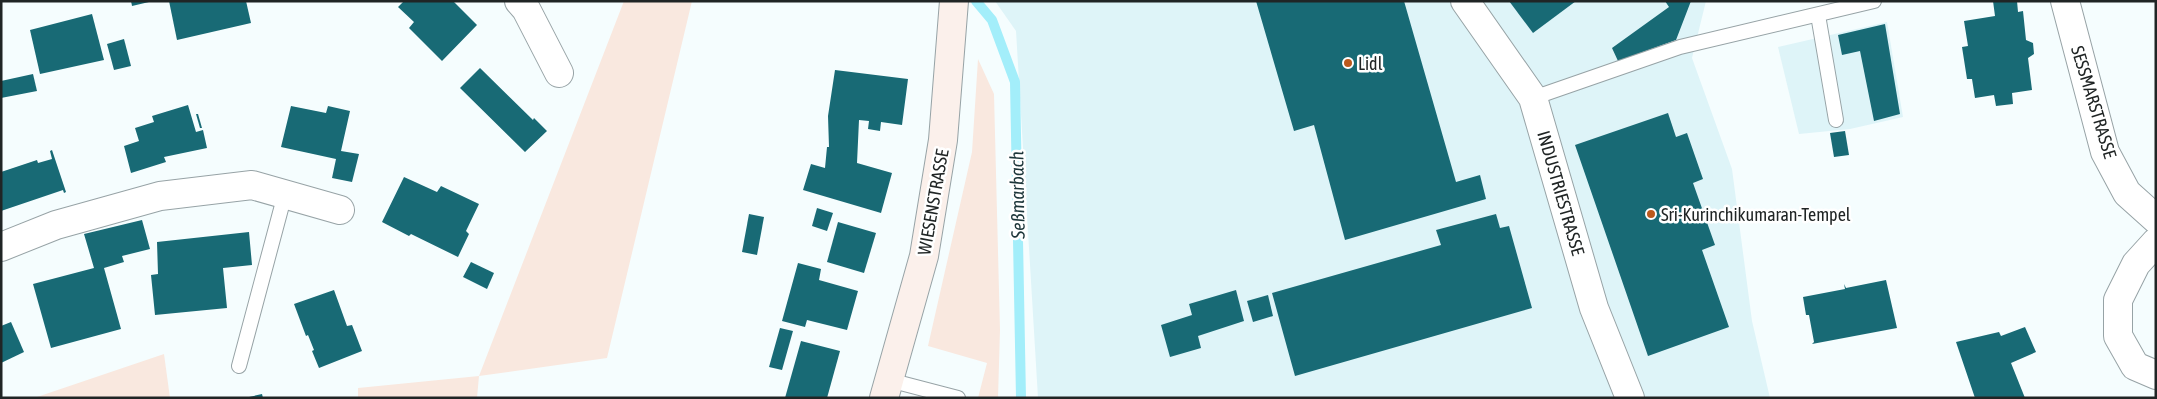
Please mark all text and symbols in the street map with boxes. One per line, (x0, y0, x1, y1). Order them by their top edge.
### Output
street label: SESSMARSTRASSE (2067, 43, 2121, 161)
place label: Lidl (1358, 53, 1383, 74)
marker: Lidl (1342, 57, 1354, 69)
street label: INDUSTRIESTRASSE (1533, 128, 1589, 258)
street label: WIESENSTRASSE (913, 147, 953, 257)
water label: Seßmarbach (1005, 151, 1029, 240)
place label: Sri-Kurinchikumaran-Tempel (1661, 204, 1851, 225)
marker: Sri-Kurinchikumaran-Tempel (1645, 208, 1657, 220)

